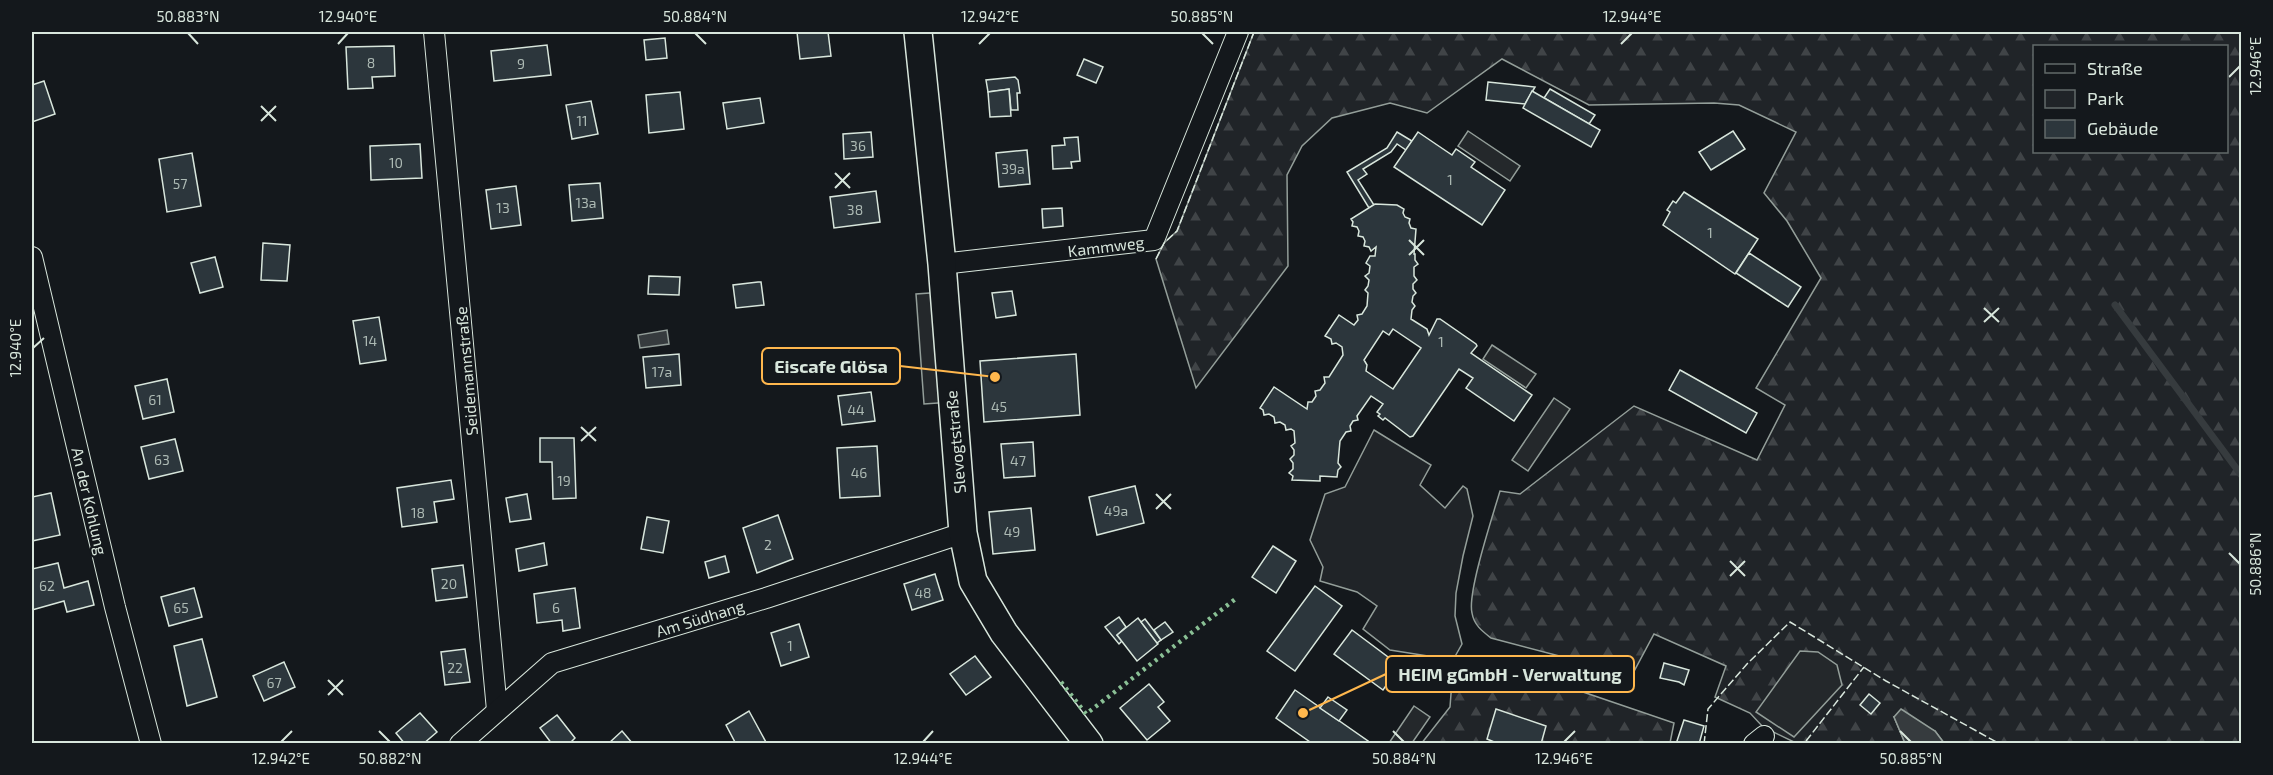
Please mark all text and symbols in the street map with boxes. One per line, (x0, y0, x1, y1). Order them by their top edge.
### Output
text: 50.883°N (156, 7, 220, 25)
text: 12.940°E (319, 7, 377, 25)
text: 50.884°N (663, 7, 727, 25)
text: 12.942°E (961, 7, 1019, 25)
text: 50.885°N (1171, 7, 1233, 25)
text: 12.944°E (1603, 7, 1661, 25)
text: 12.946°E (2246, 37, 2264, 95)
legend (2033, 45, 2228, 153)
house number: 8 (367, 54, 375, 71)
house number: 9 (517, 55, 525, 72)
text: Straße (2087, 57, 2143, 79)
text: Park (2087, 87, 2124, 109)
house number: 11 (576, 112, 588, 129)
text: Gebäude (2087, 117, 2158, 139)
house number: 36 (850, 137, 866, 154)
house number: 10 (389, 154, 403, 171)
house number: 39a (1001, 160, 1025, 177)
house number: 1 (1447, 171, 1453, 188)
house number: 57 (173, 175, 187, 192)
house number: 13a (575, 194, 597, 211)
house number: 13 (496, 199, 510, 216)
house number: 38 (847, 201, 863, 218)
house number: 1 (1707, 224, 1713, 241)
street label: Kammweg (1067, 232, 1145, 260)
street label: Seidemannstraße (451, 306, 481, 436)
text: 12.940°E (6, 319, 24, 377)
house number: 14 (363, 332, 377, 349)
house number: 1 (1438, 333, 1444, 350)
callout: Eiscafe Glösa (762, 348, 900, 384)
text: Eiscafe Glösa (774, 355, 888, 377)
house number: 17a (652, 363, 672, 380)
street label: Slevogtstraße (941, 390, 969, 494)
house number: 61 (148, 391, 162, 408)
house number: 45 (991, 398, 1007, 415)
house number: 44 (847, 401, 865, 418)
street label: An der Kohlung (68, 445, 112, 557)
house number: 63 (154, 451, 170, 468)
house number: 47 (1010, 452, 1026, 469)
house number: 46 (851, 464, 867, 481)
house number: 19 (557, 472, 571, 489)
house number: 49a (1104, 502, 1128, 519)
house number: 18 (411, 504, 425, 521)
house number: 49 (1004, 523, 1020, 540)
text: 50.886°N (2246, 532, 2264, 596)
house number: 2 (764, 536, 772, 553)
house number: 20 (441, 575, 457, 592)
house number: 62 (39, 577, 55, 594)
house number: 48 (914, 584, 932, 601)
street label: Am Südhang (654, 596, 746, 640)
house number: 65 (173, 599, 189, 616)
house number: 6 (552, 599, 560, 616)
house number: 1 (787, 637, 793, 654)
callout: HEIM gGmbH - Verwaltung (1386, 656, 1634, 692)
house number: 22 (447, 659, 463, 676)
text: HEIM gGmbH - Verwaltung (1398, 663, 1622, 685)
house number: 67 (266, 674, 282, 691)
text: 12.942°E (252, 749, 310, 767)
text: 50.882°N (358, 749, 422, 767)
text: 12.944°E (894, 749, 952, 767)
text: 50.884°N (1372, 749, 1436, 767)
text: 12.946°E (1535, 749, 1593, 767)
text: 50.885°N (1880, 749, 1942, 767)

